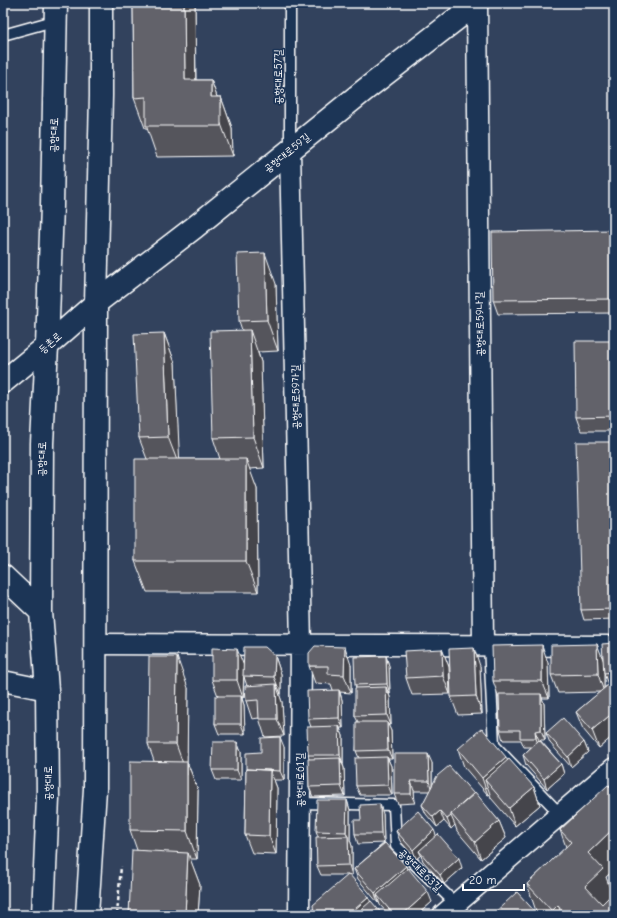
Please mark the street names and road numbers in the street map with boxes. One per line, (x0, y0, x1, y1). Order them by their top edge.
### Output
street label: 공항대로57길 (272, 49, 285, 105)
street label: 공항대로 (47, 117, 61, 153)
street label: 공항대로59길 (261, 130, 313, 176)
street label: 공항대로59나길 (473, 291, 487, 357)
street label: 등촌로 (36, 329, 64, 357)
street label: 공항대로59가길 (289, 364, 303, 430)
street label: 공항대로 (35, 441, 49, 477)
street label: 공항대로61길 (294, 753, 307, 807)
street label: 공항대로 (42, 765, 55, 801)
street label: 공항대로63길 (395, 846, 445, 894)

